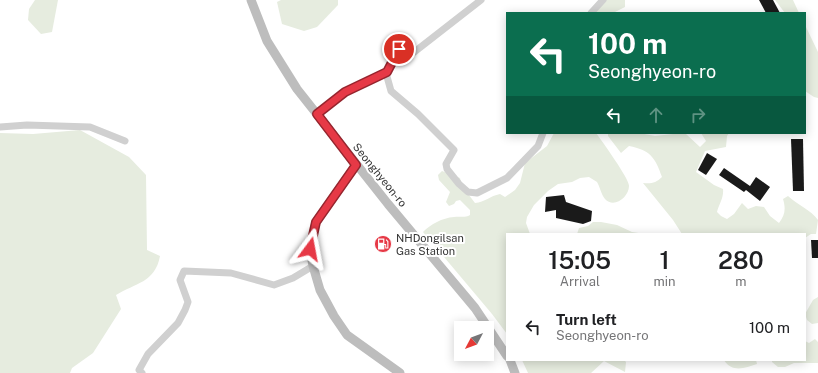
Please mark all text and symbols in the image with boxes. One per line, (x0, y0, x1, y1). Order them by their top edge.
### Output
text: 100 m (588, 27, 667, 60)
icon: left (522, 28, 574, 80)
pin (382, 32, 416, 66)
icon: arrive (388, 38, 410, 60)
text: Seonghyeon-ro (588, 61, 716, 82)
icon: left (603, 104, 625, 126)
icon: ahead (645, 104, 667, 126)
icon: right (687, 104, 709, 126)
street label: Seonghyeon-ro (351, 141, 409, 209)
position arrow (289, 228, 331, 270)
place label: NHDongilsan Gas Station (396, 232, 464, 257)
fuel station icon: NHDongilsan Gas Station (373, 234, 393, 254)
text: 15:05 (548, 246, 611, 274)
text: 1 (660, 246, 670, 274)
text: 280 (718, 246, 764, 274)
text: Arrival (560, 274, 600, 289)
text: min (654, 274, 676, 289)
text: m (735, 274, 746, 289)
text: Turn left (556, 311, 617, 328)
icon: left (522, 316, 544, 338)
text: 100 m (749, 319, 790, 336)
north arrow (454, 321, 494, 361)
map controls (454, 321, 494, 361)
text: Seonghyeon-ro (556, 328, 649, 343)

